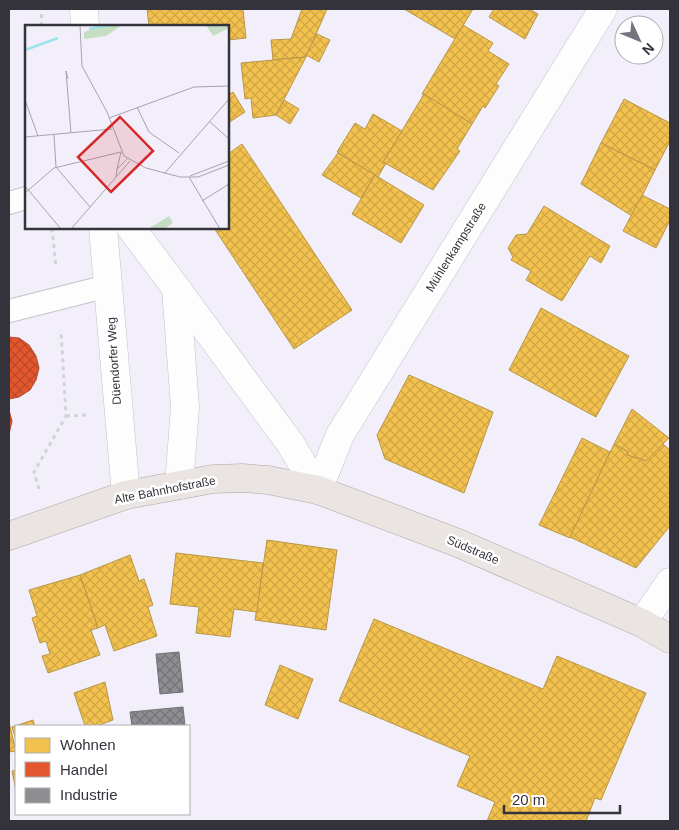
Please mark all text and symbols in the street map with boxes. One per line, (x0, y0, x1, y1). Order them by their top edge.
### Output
north arrow (614, 15, 664, 65)
inset map (25, 25, 229, 229)
text: N (639, 40, 658, 58)
street label: Mühlenkampstraße (423, 199, 489, 294)
street label: Düendorfer Weg (104, 317, 124, 405)
street label: Alte Bahnhofstraße (113, 473, 217, 507)
street label: Südstraße (445, 533, 502, 567)
legend (15, 725, 190, 815)
text: Wohnen (60, 736, 116, 753)
text: Handel (60, 761, 108, 778)
scale bar (504, 782, 620, 814)
text: Industrie (60, 786, 118, 803)
text: 20 m (512, 791, 545, 808)

